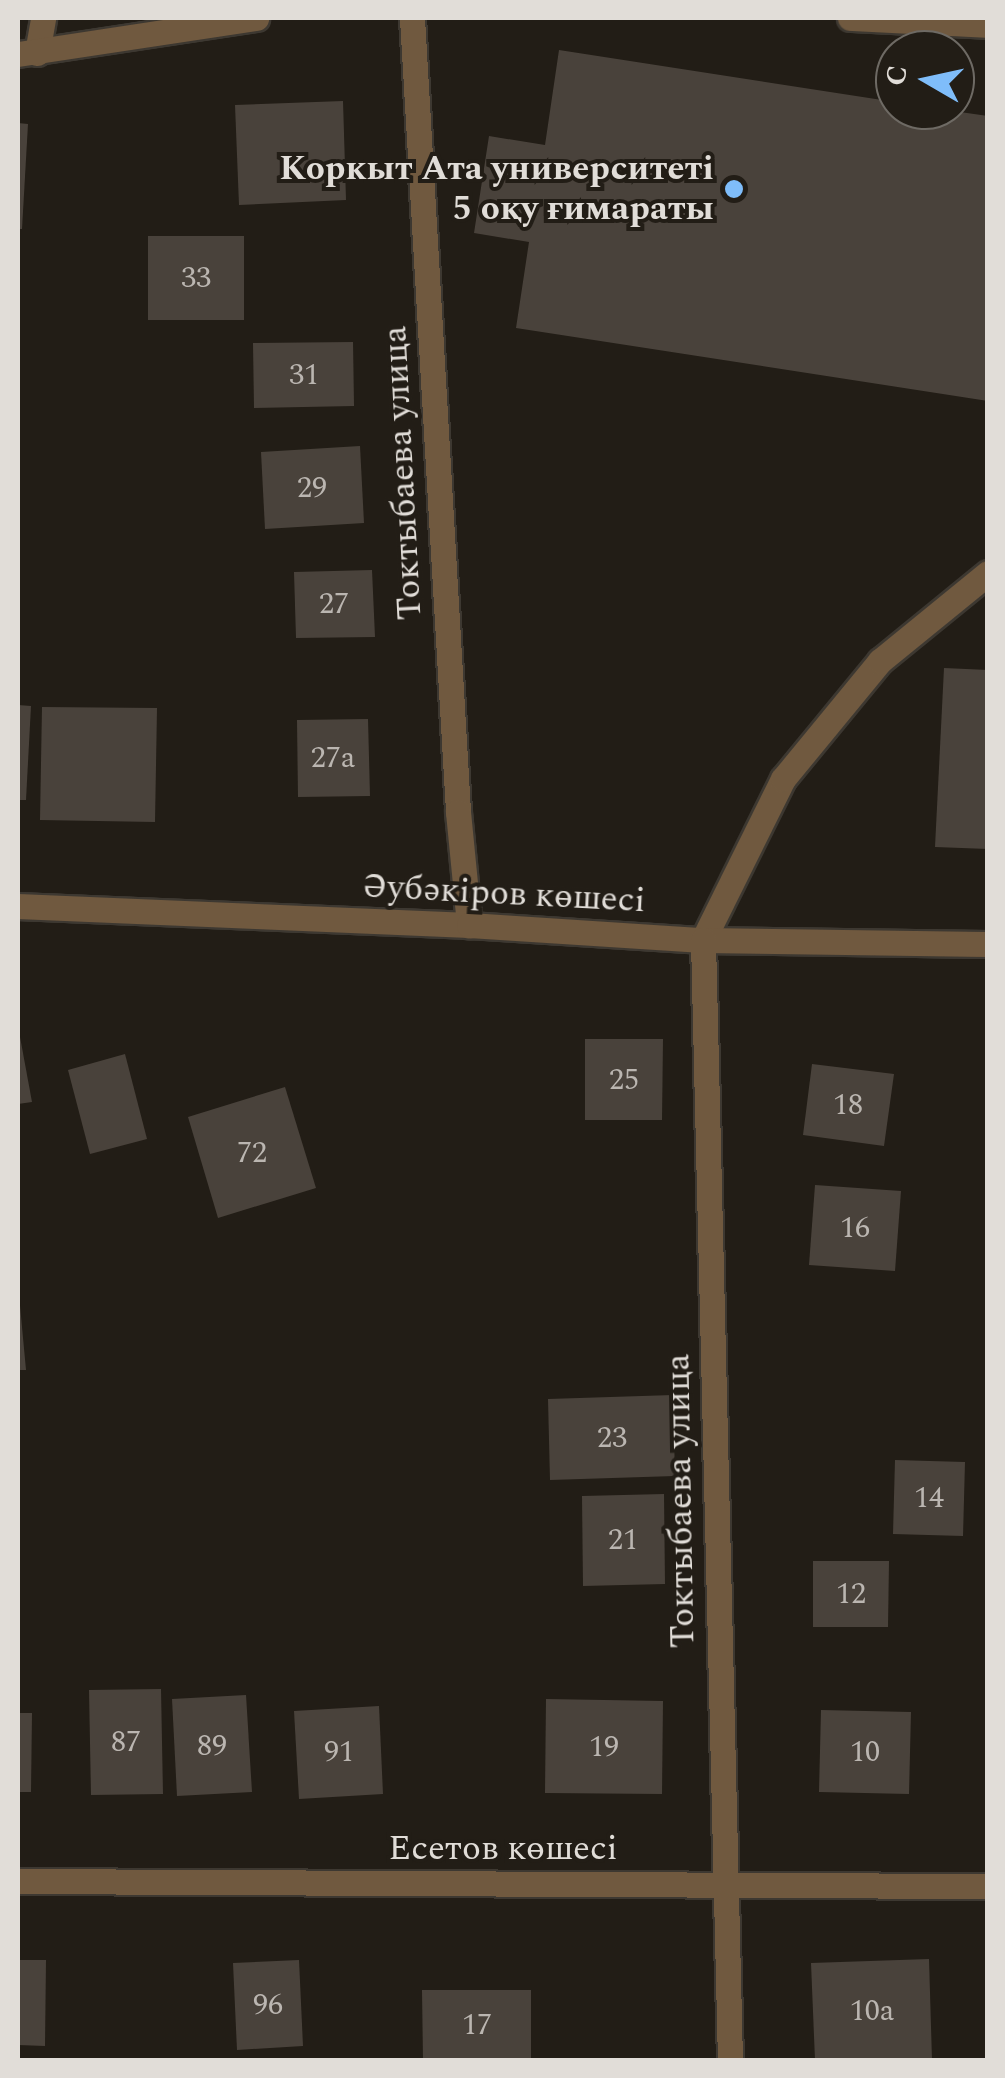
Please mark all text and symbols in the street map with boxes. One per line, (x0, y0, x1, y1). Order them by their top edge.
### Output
north arrow (875, 30, 975, 130)
text: С (874, 62, 920, 89)
place label: Коркыт Ата университеті 5 оқу ғимараты (279, 148, 714, 230)
marker: Коркыт Ата университеті 5 оқу ғимараты (723, 178, 745, 200)
house number: 33 (181, 260, 211, 296)
street label: Токтыбаева улица (374, 325, 432, 621)
house number: 31 (289, 357, 319, 393)
house number: 29 (297, 470, 327, 506)
house number: 27 (319, 586, 349, 622)
house number: 27а (311, 740, 355, 776)
street label: Әубәкіров көшесі (361, 866, 647, 922)
house number: 25 (609, 1062, 639, 1098)
house number: 18 (833, 1087, 863, 1123)
house number: 72 (237, 1135, 267, 1171)
house number: 16 (840, 1210, 870, 1246)
street label: Токтыбаева улица (657, 1353, 705, 1649)
house number: 23 (597, 1420, 627, 1456)
house number: 14 (914, 1480, 944, 1516)
house number: 21 (608, 1522, 638, 1558)
house number: 12 (836, 1576, 866, 1612)
house number: 87 (111, 1724, 141, 1760)
house number: 89 (197, 1728, 227, 1764)
house number: 19 (589, 1729, 619, 1765)
house number: 91 (324, 1734, 354, 1770)
house number: 10 (850, 1734, 880, 1770)
street label: Есетов көшесі (388, 1828, 618, 1870)
house number: 96 (253, 1987, 283, 2023)
house number: 10а (850, 1993, 894, 2029)
house number: 17 (462, 2007, 492, 2043)

